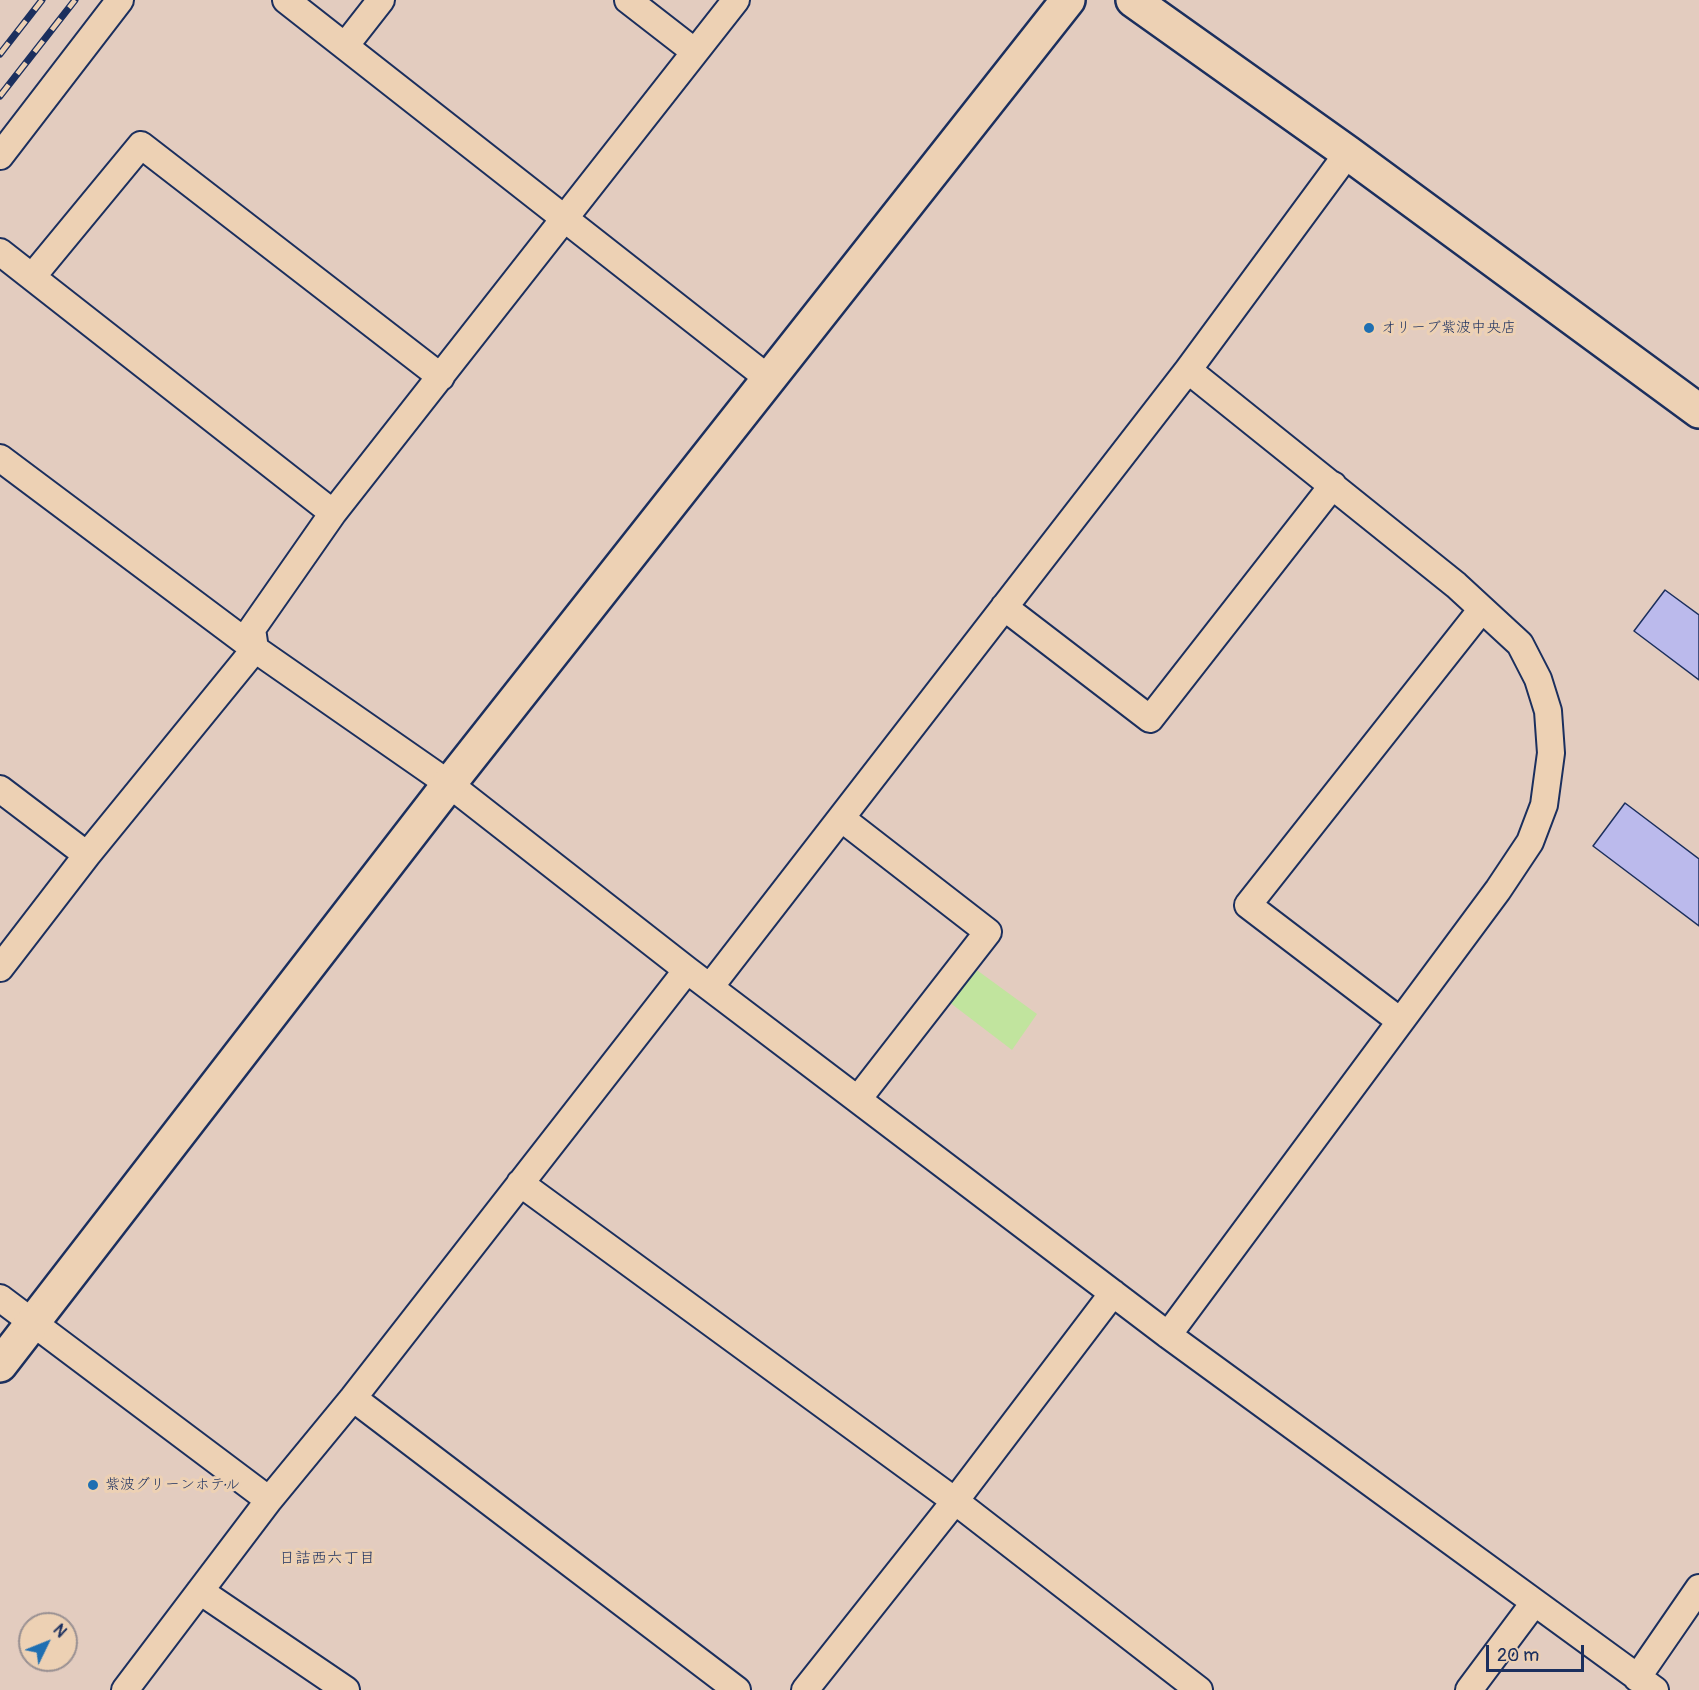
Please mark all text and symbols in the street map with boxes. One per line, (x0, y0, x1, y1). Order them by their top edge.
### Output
place label: オリーブ紫波中央店 (1381, 319, 1516, 337)
marker: オリーブ紫波中央店 (1362, 321, 1376, 335)
place label: 紫波グリーンホテル (105, 1476, 240, 1494)
marker: 紫波グリーンホテル (86, 1478, 100, 1492)
district label: 日詰西六丁目 (279, 1549, 375, 1569)
north arrow (18, 1612, 78, 1672)
text: N (49, 1620, 71, 1642)
scale bar (1489, 1633, 1586, 1671)
text: 20 m (1497, 1644, 1539, 1667)

